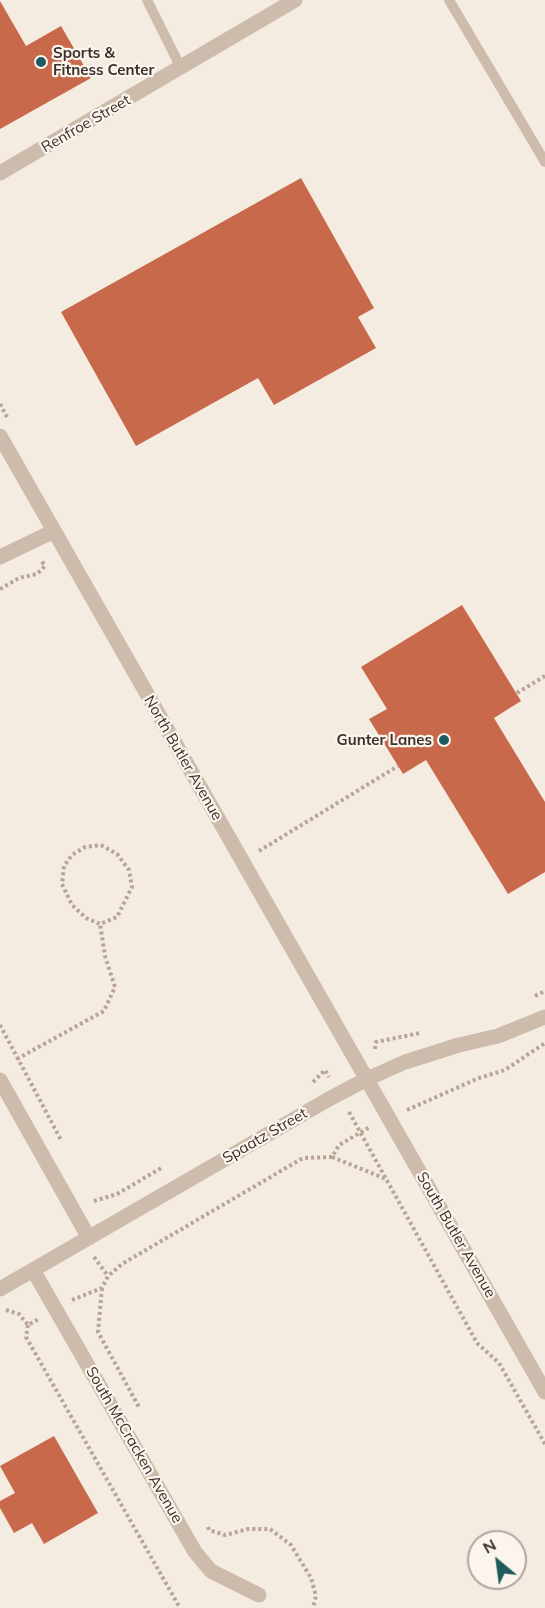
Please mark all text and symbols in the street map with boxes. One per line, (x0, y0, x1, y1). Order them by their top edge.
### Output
place label: Sports & Fitness Center (53, 44, 154, 79)
marker: Sports & Fitness Center (34, 55, 48, 69)
street label: Renfroe Street (38, 91, 134, 157)
street label: North Butler Avenue (140, 692, 226, 824)
place label: Gunter Lanes (337, 731, 432, 749)
marker: Gunter Lanes (437, 733, 451, 747)
street label: Spaatz Street (219, 1105, 311, 1167)
street label: South Butler Avenue (413, 1169, 499, 1301)
street label: South McCracken Avenue (82, 1364, 186, 1526)
north arrow (467, 1530, 527, 1590)
text: N (479, 1534, 499, 1558)

